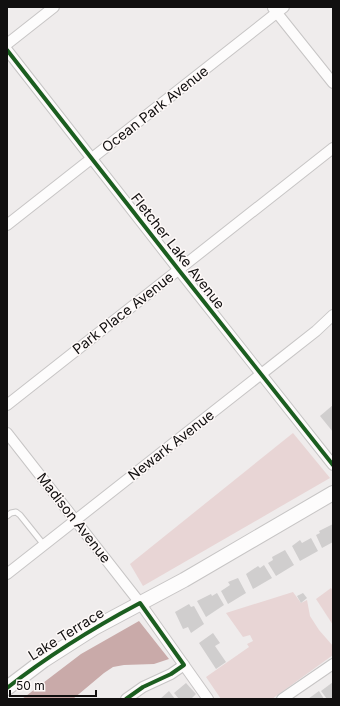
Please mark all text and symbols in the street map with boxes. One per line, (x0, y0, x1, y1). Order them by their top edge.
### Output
street label: Ocean Park Avenue (98, 62, 211, 155)
street label: Fletcher Lake Avenue (128, 189, 229, 312)
street label: Park Place Avenue (69, 268, 177, 357)
street label: Newark Avenue (124, 406, 217, 483)
street label: Madison Avenue (34, 469, 115, 566)
street label: Lake Terrace (25, 604, 107, 664)
scale bar (10, 672, 96, 698)
text: 50 m (16, 678, 45, 693)

